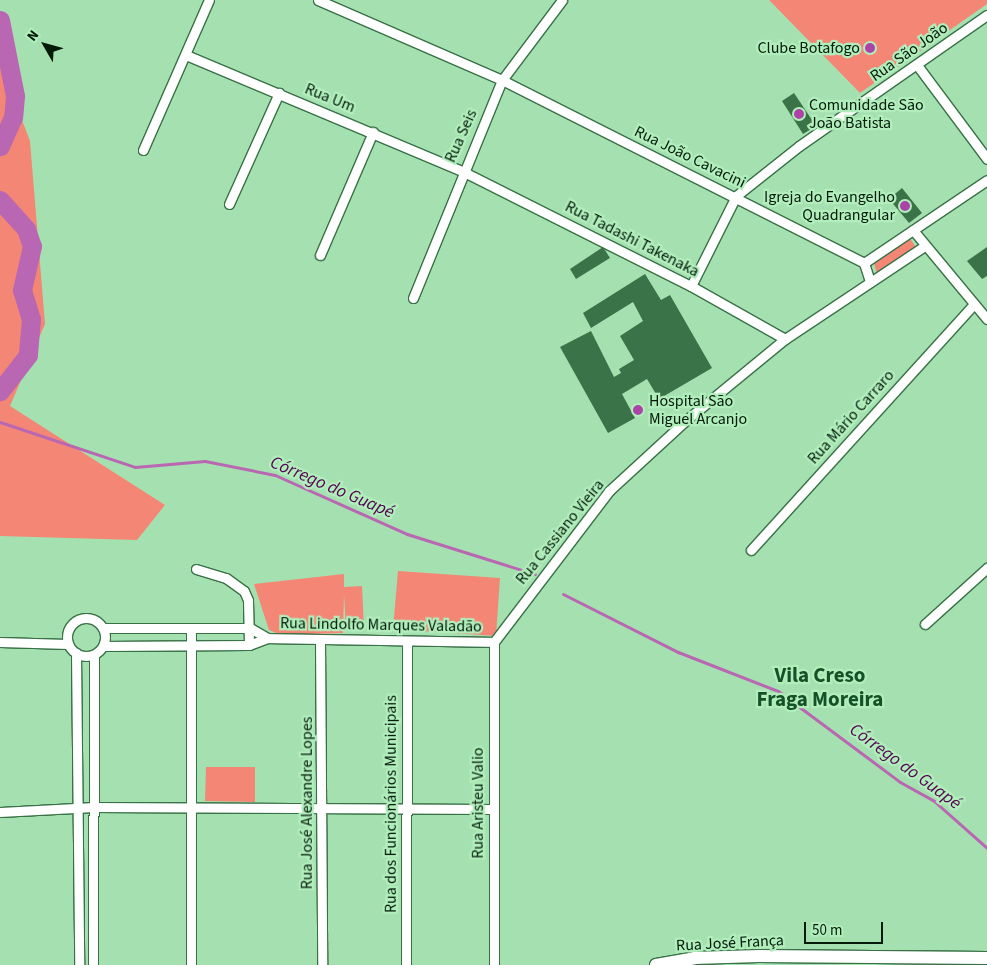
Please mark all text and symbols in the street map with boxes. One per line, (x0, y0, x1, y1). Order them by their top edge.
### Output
street label: Rua São João (866, 18, 952, 86)
north arrow (20, 20, 70, 70)
text: N (22, 26, 44, 46)
place label: Clube Botafogo (757, 38, 860, 58)
marker: Clube Botafogo (864, 42, 876, 54)
street label: Rua Um (302, 79, 358, 117)
place label: Comunidade São João Batista (809, 95, 924, 133)
street label: Rua Seis (441, 106, 481, 166)
marker: Comunidade São João Batista (793, 108, 805, 120)
street label: Rua João Cavacini (631, 122, 749, 192)
place label: Igreja do Evangelho Quadrangular (764, 187, 895, 225)
street label: Rua Tadashi Takenaka (562, 197, 702, 281)
marker: Igreja do Evangelho Quadrangular (899, 200, 911, 212)
street label: Rua Mário Carraro (804, 366, 898, 468)
place label: Hospital São Miguel Arcanjo (649, 391, 747, 429)
marker: Hospital São Miguel Arcanjo (631, 403, 645, 417)
water label: Córrego do Guapé (267, 452, 397, 524)
street label: Rua Cassiano Vieira (512, 476, 608, 588)
street label: Rua Lindolfo Marques Valadão (280, 614, 482, 636)
district label: Vila Creso Fraga Moreira (757, 662, 883, 712)
street label: Rua dos Funcionários Municipais (381, 695, 401, 913)
street label: Rua José Alexandre Lopes (297, 717, 317, 889)
water label: Córrego do Guapé (845, 719, 965, 815)
street label: Rua Aristeu Valio (468, 747, 488, 859)
scale bar (807, 912, 886, 944)
text: 50 m (812, 920, 842, 941)
street label: Rua José França (676, 931, 784, 955)

